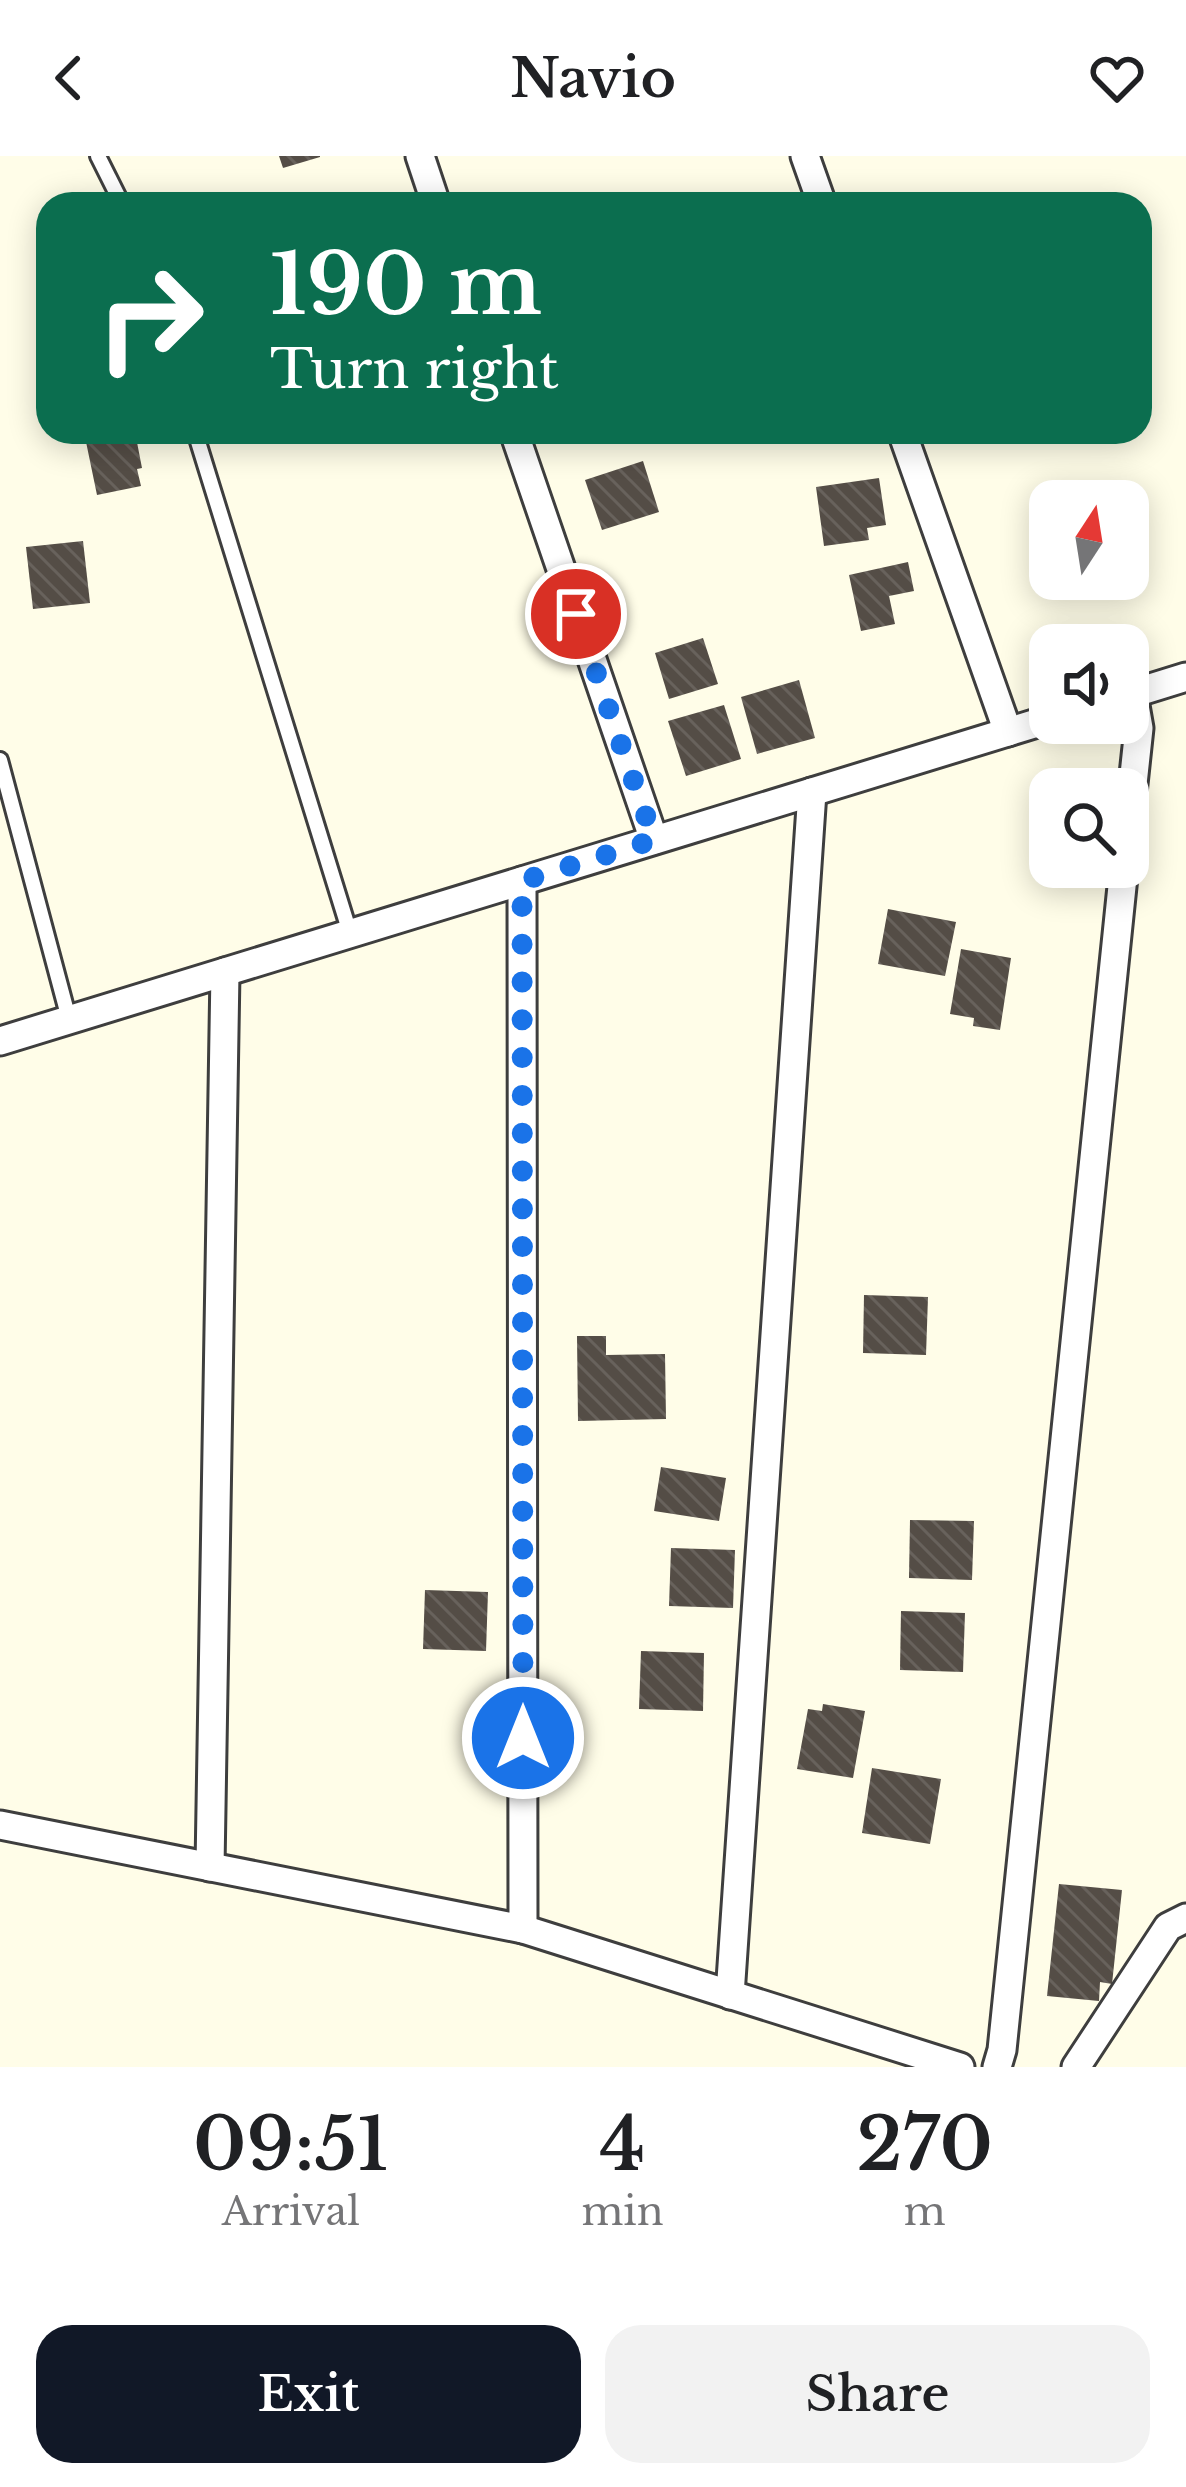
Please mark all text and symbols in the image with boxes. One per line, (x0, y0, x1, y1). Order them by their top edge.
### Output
icon: back (36, 45, 102, 111)
text: Navio (510, 45, 676, 112)
icon: heart (1084, 45, 1150, 111)
text: 190 m (270, 233, 542, 337)
icon: right (72, 240, 228, 396)
text: Turn right (270, 336, 559, 403)
north arrow (1029, 480, 1149, 600)
map controls (1029, 480, 1149, 888)
pin (525, 563, 627, 665)
icon: arrive (543, 581, 609, 647)
button: sound (1029, 624, 1149, 744)
button: search (1029, 768, 1149, 888)
position arrow (460, 1675, 586, 1801)
text: 09:51 (193, 2100, 389, 2189)
text: 4 (600, 2100, 646, 2189)
text: 270 (857, 2100, 993, 2189)
text: Arrival (222, 2187, 360, 2236)
text: min (582, 2187, 664, 2236)
text: m (904, 2187, 946, 2236)
button: Exit (36, 2325, 581, 2463)
button: Share (605, 2325, 1150, 2463)

